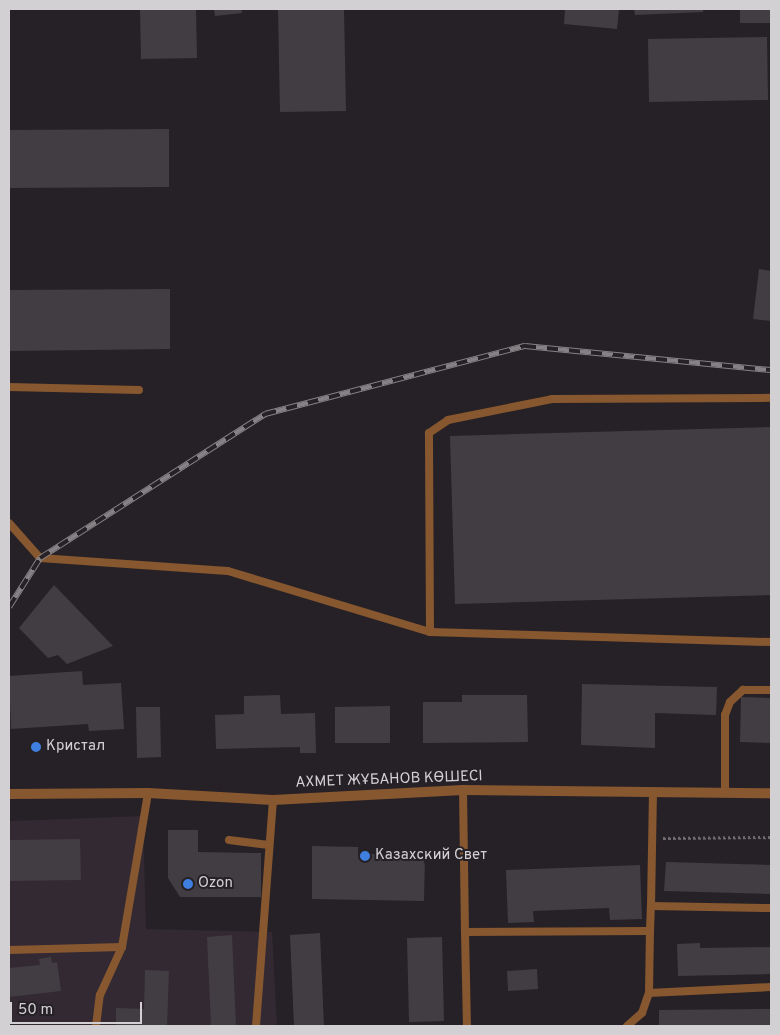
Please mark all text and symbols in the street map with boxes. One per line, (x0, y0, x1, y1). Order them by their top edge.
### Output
place label: Кристал (46, 738, 105, 756)
marker: Кристал (30, 741, 42, 753)
street label: АХМЕТ ЖҰБАНОВ КӨШЕСІ (295, 768, 483, 792)
place label: Казахский Свет (375, 847, 487, 865)
marker: Казахский Свет (359, 850, 371, 862)
place label: Ozon (198, 875, 233, 893)
marker: Ozon (182, 878, 194, 890)
scale bar (12, 992, 145, 1024)
text: 50 m (18, 1001, 53, 1020)

